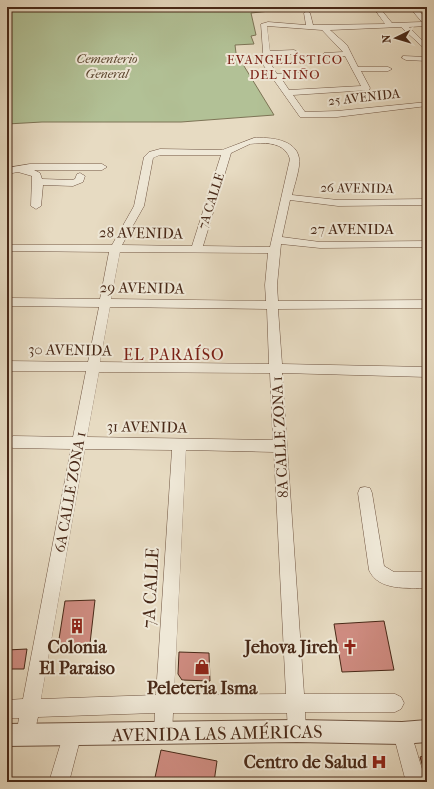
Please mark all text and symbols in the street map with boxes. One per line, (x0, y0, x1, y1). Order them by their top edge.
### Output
north arrow (376, 18, 416, 58)
text: N (380, 33, 393, 44)
park label: Cementerio General (76, 51, 138, 81)
district label: EVANGELÍSTICO DEL NIÑO (227, 52, 343, 82)
street label: 25 AVENIDA (327, 86, 401, 108)
street label: 7A CALLE (195, 171, 227, 231)
street label: 26 AVENIDA (320, 180, 394, 196)
street label: 27 AVENIDA (310, 220, 394, 238)
street label: 28 AVENIDA (99, 223, 184, 243)
street label: 29 AVENIDA (100, 278, 185, 298)
street label: 30 AVENIDA (28, 340, 112, 360)
district label: EL PARAÍSO (123, 344, 225, 364)
street label: 8A CALLE ZONA 1 (268, 376, 292, 498)
street label: 31 AVENIDA (107, 417, 188, 437)
street label: 6A CALLE ZONA 1 (50, 430, 90, 554)
street label: 7A CALLE (138, 547, 164, 629)
building icon: Colonia El Paraiso (68, 617, 86, 635)
place label: Colonia El Paraiso (39, 637, 115, 679)
place label: Jehova Jireh (243, 637, 339, 658)
church icon: Jehova Jireh (341, 638, 359, 656)
shop icon: Peleteria Isma (193, 658, 211, 676)
place label: Peleteria Isma (147, 678, 258, 699)
street label: AVENIDA LAS AMÉRICAS (110, 721, 323, 746)
place label: Centro de Salud (244, 752, 368, 773)
hospital icon: Centro de Salud (370, 753, 388, 771)

